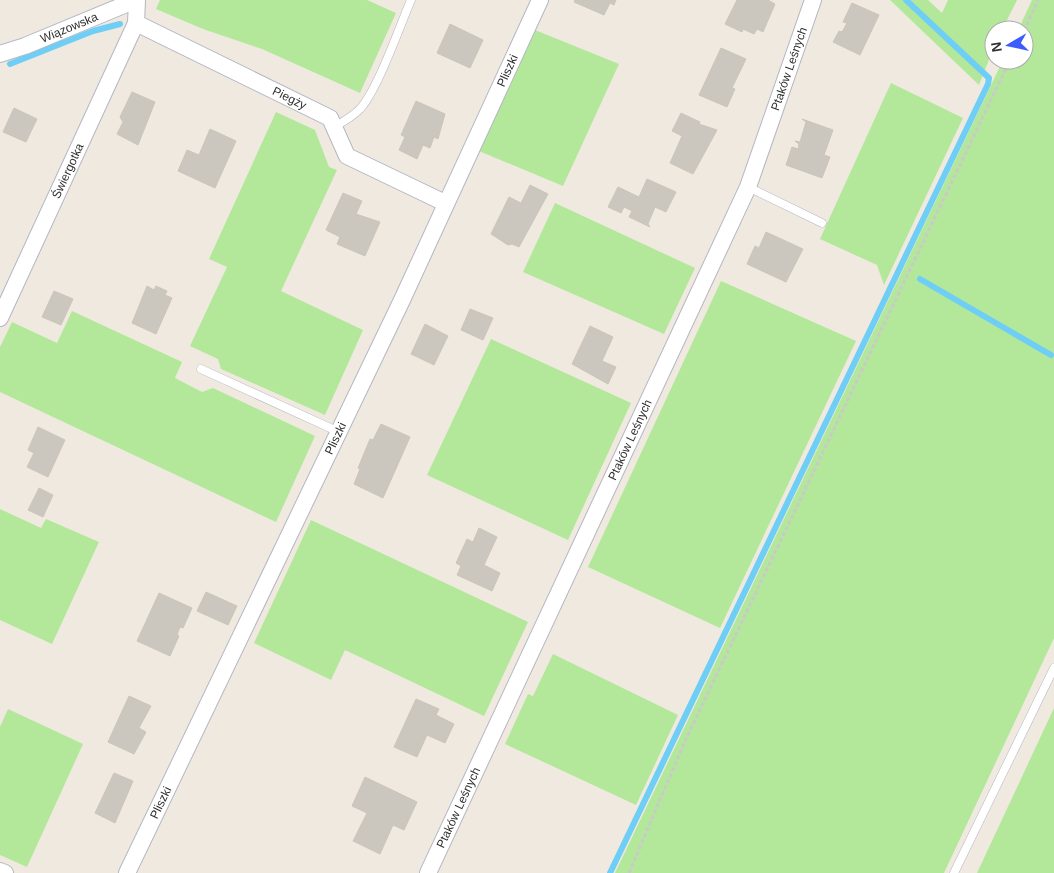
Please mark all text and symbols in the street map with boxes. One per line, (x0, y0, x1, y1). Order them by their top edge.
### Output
street label: Wiązowska (38, 10, 100, 46)
north arrow (984, 20, 1034, 70)
street label: Ptaków Leśnych (768, 25, 810, 113)
text: N (987, 41, 1005, 53)
street label: Pliszki (494, 52, 521, 89)
street label: Piegży (270, 84, 309, 112)
street label: Świergotka (48, 141, 87, 201)
street label: Ptaków Leśnych (605, 397, 655, 482)
street label: Pliszki (322, 420, 349, 457)
street label: Ptaków Leśnych (434, 765, 483, 850)
street label: Pliszki (147, 784, 174, 821)

